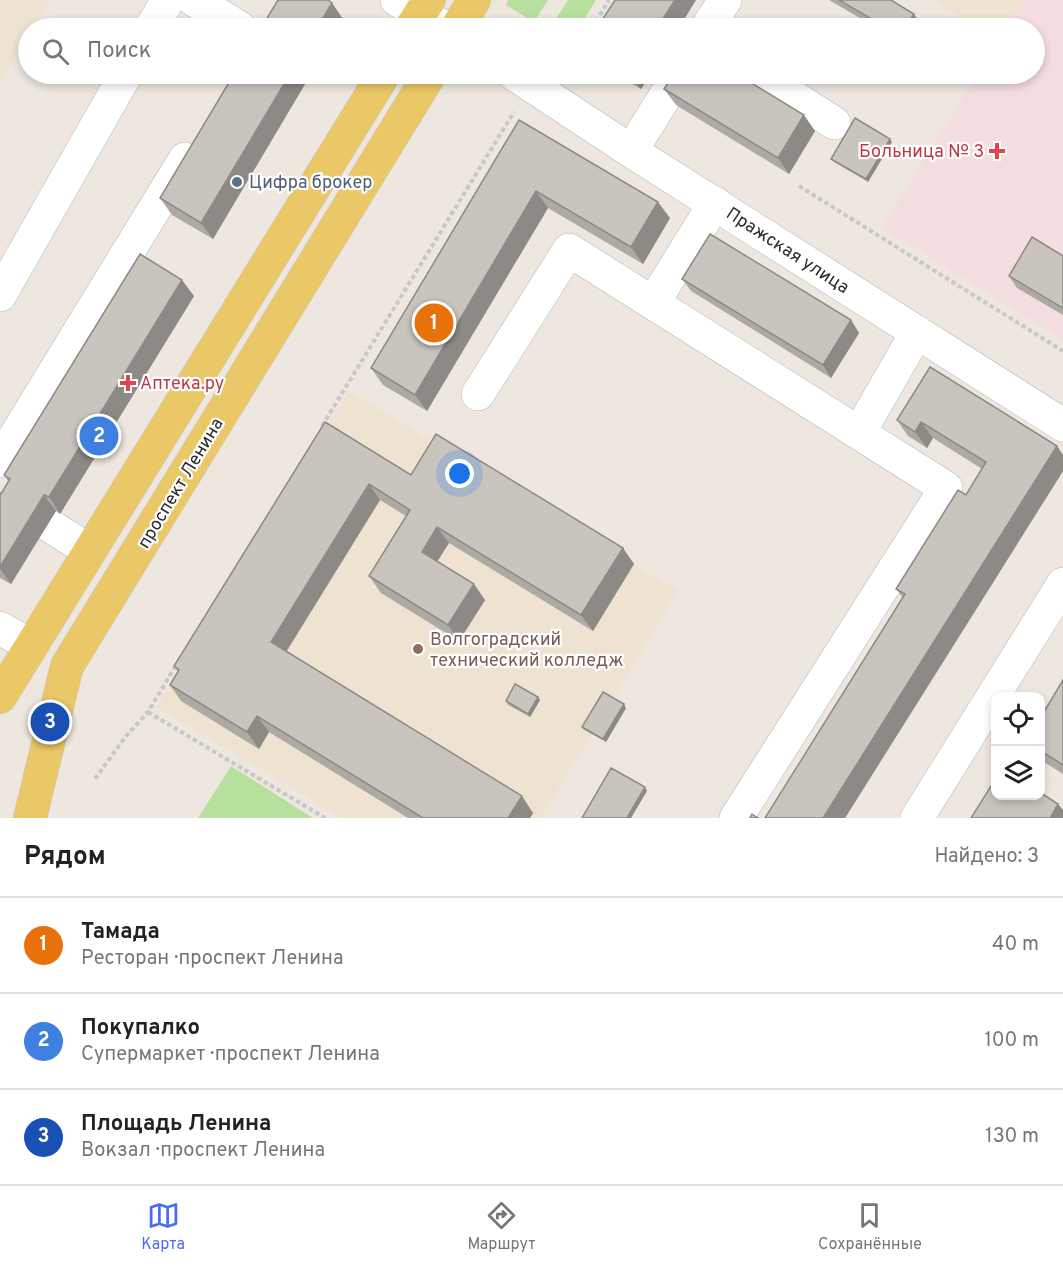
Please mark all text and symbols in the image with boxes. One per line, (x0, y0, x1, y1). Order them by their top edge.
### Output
search box (18, 18, 1045, 84)
icon: search (39, 35, 72, 68)
text: Поиск (87, 38, 151, 65)
place label: Больница № 3 (859, 141, 984, 164)
marker: Больница № 3 (988, 142, 1006, 160)
place label: Цифра брокер (249, 172, 372, 195)
marker: Цифра брокер (230, 175, 244, 189)
street label: Пражская улица (721, 203, 853, 300)
pin: 1 (414, 300, 454, 346)
place label: Аптека.ру (140, 373, 224, 396)
marker: Аптека.ру (121, 376, 135, 390)
pin: 2 (80, 414, 118, 458)
street label: проспект Ленина (133, 414, 229, 553)
your location (445, 459, 474, 488)
place label: Волгоградский технический колледж (430, 629, 623, 673)
marker: Волгоградский технический колледж (411, 642, 425, 656)
map controls (991, 692, 1045, 800)
button: locate (991, 692, 1045, 746)
pin: 3 (31, 700, 70, 744)
button: layers (991, 746, 1045, 800)
text: Рядом (24, 841, 106, 874)
text: Найдено: 3 (935, 844, 1039, 870)
text: Тамада (81, 919, 160, 946)
text: 1 (40, 932, 48, 958)
text: 40 m (992, 932, 1039, 958)
text: Ресторан · проспект Ленина (81, 946, 344, 972)
text: Покупалко (81, 1015, 200, 1042)
text: 2 (37, 1028, 50, 1054)
text: 100 m (984, 1028, 1039, 1054)
text: Супермаркет · проспект Ленина (81, 1042, 380, 1068)
text: Площадь Ленина (81, 1111, 271, 1138)
text: 3 (38, 1124, 50, 1150)
text: 130 m (985, 1124, 1039, 1150)
text: Вокзал · проспект Ленина (81, 1138, 325, 1164)
tab: Карта (141, 1199, 185, 1255)
tab: Маршрут (467, 1199, 536, 1255)
tab: Сохранённые (818, 1199, 922, 1255)

